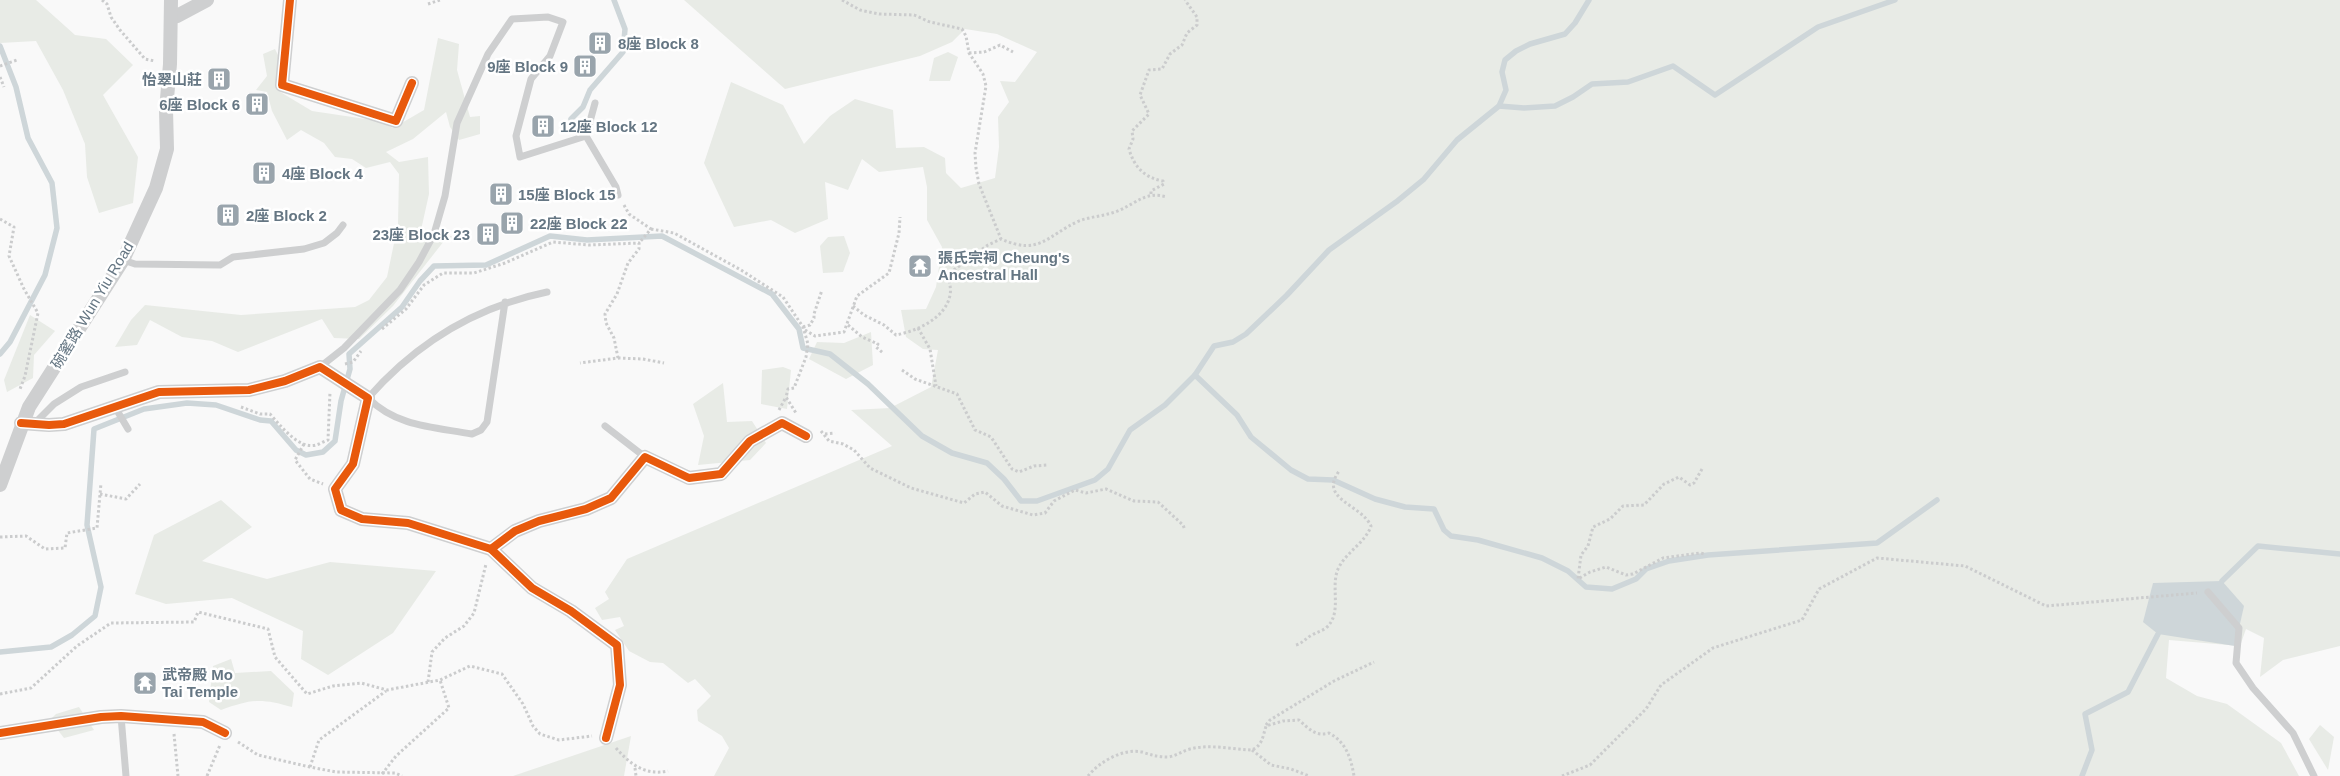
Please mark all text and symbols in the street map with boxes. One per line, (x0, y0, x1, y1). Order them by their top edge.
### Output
building icon: 8座 Block 8 (587, 30, 613, 56)
place label: 8座 Block 8 (618, 35, 699, 52)
building icon: 9座 Block 9 (572, 53, 598, 79)
place label: 9座 Block 9 (487, 58, 568, 75)
building icon: 怡翠山莊 (206, 66, 232, 92)
place label: 怡翠山莊 (142, 71, 202, 88)
building icon: 6座 Block 6 (244, 91, 270, 117)
place label: 6座 Block 6 (159, 96, 240, 113)
building icon: 12座 Block 12 (530, 113, 556, 139)
place label: 12座 Block 12 (560, 118, 658, 135)
building icon: 4座 Block 4 (251, 160, 277, 186)
place label: 4座 Block 4 (282, 165, 364, 182)
building icon: 15座 Block 15 (488, 181, 514, 207)
place label: 15座 Block 15 (518, 186, 616, 203)
building icon: 2座 Block 2 (215, 202, 241, 228)
place label: 2座 Block 2 (246, 207, 327, 224)
building icon: 22座 Block 22 (499, 210, 525, 236)
place label: 22座 Block 22 (530, 215, 628, 232)
building icon: 23座 Block 23 (475, 221, 501, 247)
place label: 23座 Block 23 (372, 226, 470, 243)
street label: 碗窰路 Wun Yiu Road (47, 239, 137, 371)
place label: 張氏宗祠 Cheung's Ancestral Hall (938, 249, 1070, 283)
temple icon: 張氏宗祠 Cheung's Ancestral Hall (907, 253, 933, 279)
place label: 武帝殿 Mo Tai Temple (162, 666, 238, 700)
temple icon: 武帝殿 Mo Tai Temple (132, 670, 158, 696)

